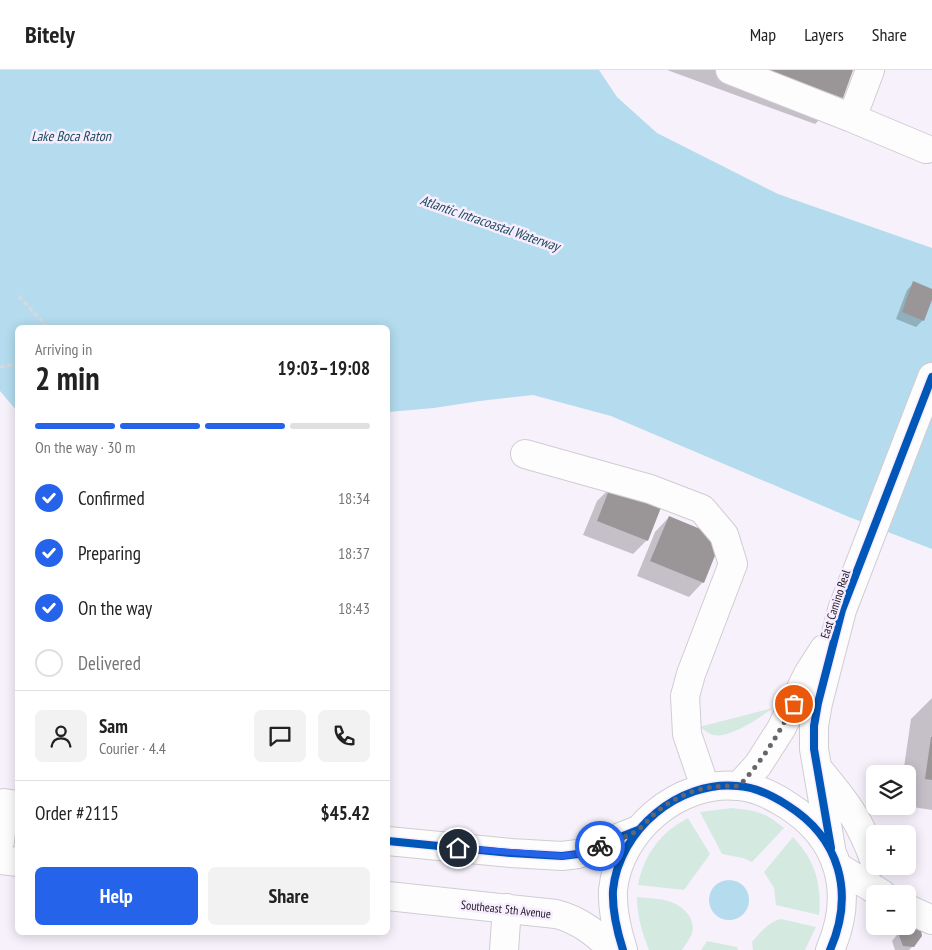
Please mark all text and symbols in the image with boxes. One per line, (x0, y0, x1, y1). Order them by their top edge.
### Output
text: Bitely (25, 19, 75, 50)
text: Map (750, 23, 776, 46)
text: Layers (804, 23, 844, 46)
text: Share (872, 23, 907, 46)
water label: Lake Boca Raton (31, 127, 112, 145)
water label: Atlantic Intracoastal Waterway (418, 191, 564, 256)
text: Arriving in (35, 339, 92, 359)
text: 19:03–19:08 (277, 356, 370, 380)
text: 2 min (35, 357, 100, 399)
text: On the way · 30 m (35, 437, 135, 457)
icon: check (35, 484, 63, 512)
text: Confirmed (78, 486, 145, 510)
text: 18:34 (338, 488, 370, 508)
icon: check (35, 539, 63, 567)
text: Preparing (78, 541, 141, 565)
text: 18:37 (338, 543, 370, 563)
street label: East Camino Real (817, 568, 853, 640)
icon: check (35, 594, 63, 622)
text: On the way (78, 596, 152, 620)
text: 18:43 (338, 598, 370, 618)
text: Delivered (78, 651, 141, 675)
pin (773, 683, 815, 725)
icon: bag (780, 690, 808, 718)
button: person (35, 710, 87, 762)
button: chat (254, 710, 306, 762)
button: phone (318, 710, 370, 762)
text: Sam (99, 714, 128, 738)
text: Courier · 4.4 (99, 738, 166, 758)
map controls (866, 765, 916, 935)
button: layers (866, 765, 916, 815)
text: Order #2115 (35, 801, 119, 825)
text: $45.42 (321, 801, 370, 825)
courier (575, 821, 625, 871)
button: + (866, 825, 916, 875)
pin (437, 827, 479, 869)
icon: bike (586, 832, 614, 860)
icon: home (444, 834, 472, 862)
button: Help (35, 867, 198, 925)
button: Share (208, 867, 370, 925)
button: − (866, 885, 916, 935)
street label: Southeast 5th Avenue (460, 897, 552, 921)

